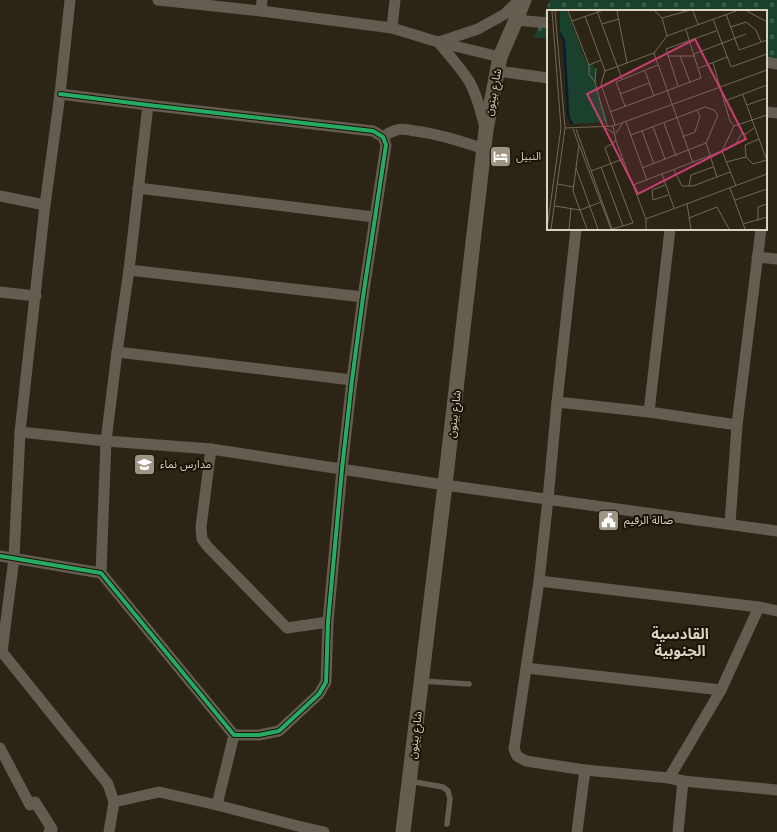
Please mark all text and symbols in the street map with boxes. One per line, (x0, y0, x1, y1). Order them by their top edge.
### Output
inset map (547, 10, 767, 230)
street label: شارع بينون (483, 67, 506, 117)
hotel icon: النبيل (488, 143, 514, 169)
place label: النبيل (516, 150, 541, 163)
street label: شارع بينون (445, 389, 465, 439)
school or university icon: مدارس نماء (132, 451, 158, 477)
place label: مدارس نماء (160, 458, 212, 471)
public building icon: صالة الرقيم (596, 507, 622, 533)
place label: صالة الرقيم (624, 514, 673, 529)
district label: القادسية الجنوبية (651, 625, 709, 660)
street label: شارع بينون (406, 710, 426, 760)

